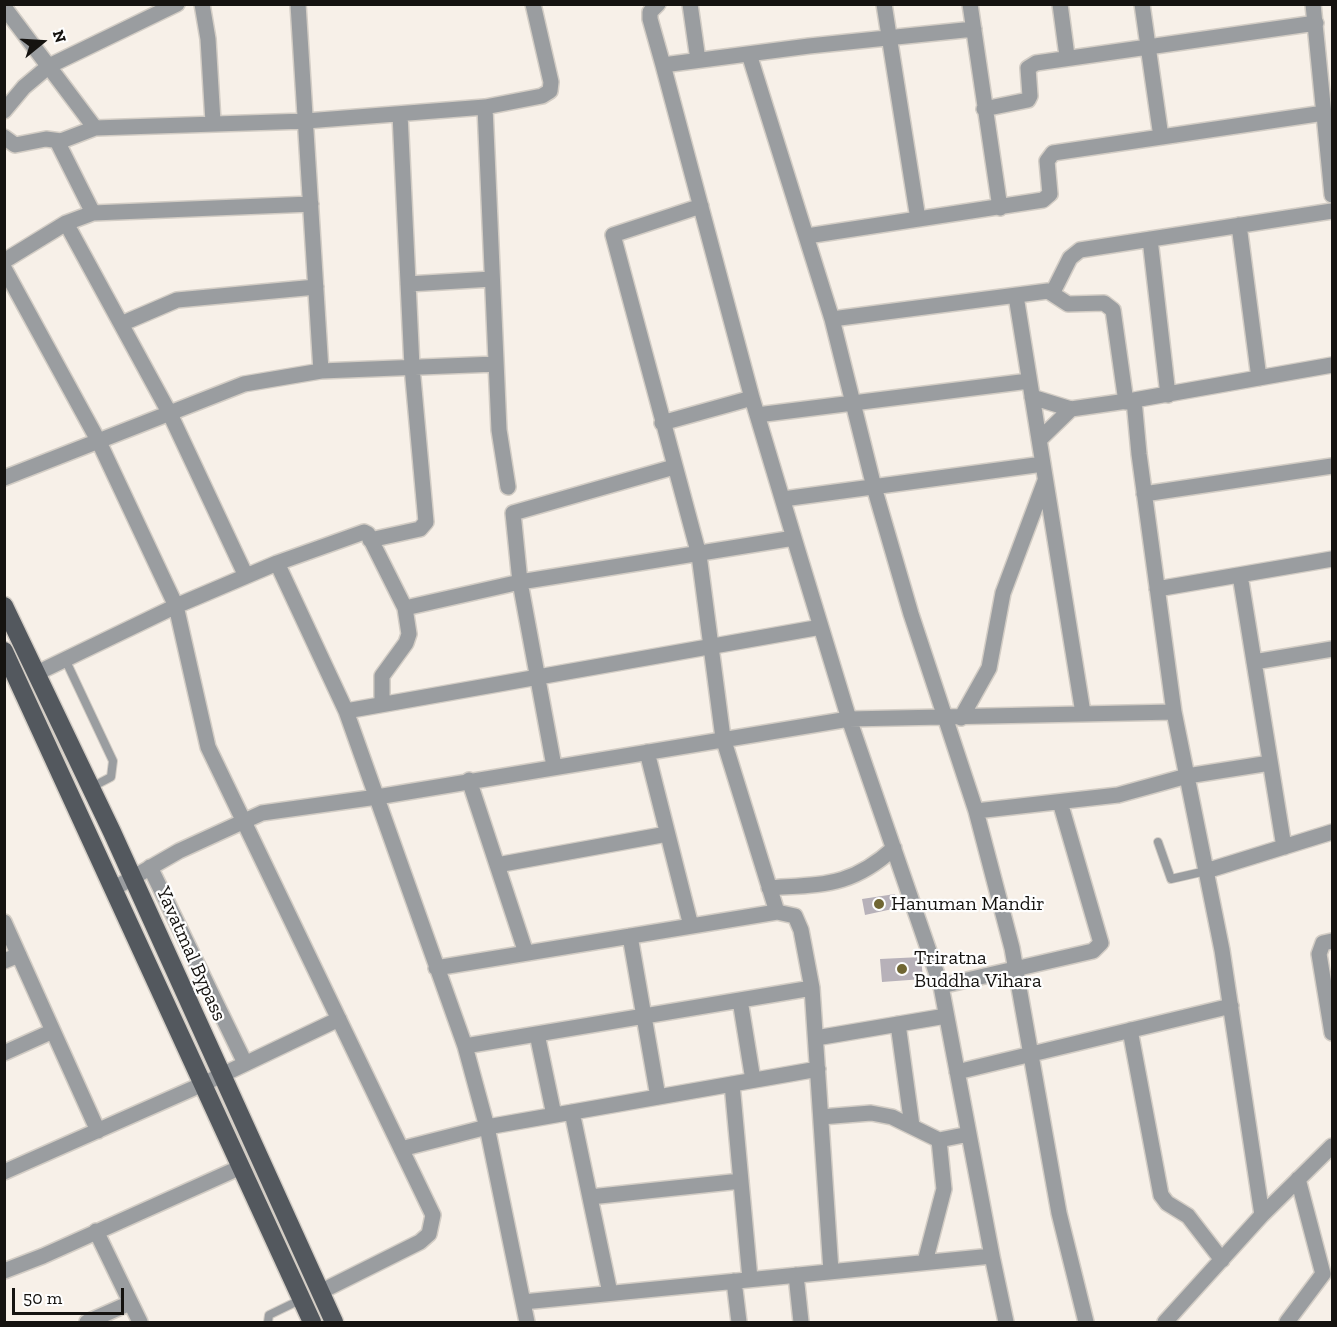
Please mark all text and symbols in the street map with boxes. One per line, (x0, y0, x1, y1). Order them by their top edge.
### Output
north arrow (12, 12, 72, 72)
text: N (49, 28, 71, 45)
street label: Yavatmal Bypass (151, 883, 231, 1025)
place label: Hanuman Mandir (891, 892, 1045, 916)
marker: Hanuman Mandir (872, 897, 886, 911)
place label: Triratna Buddha Vihara (914, 946, 1042, 993)
marker: Triratna Buddha Vihara (895, 962, 909, 976)
scale bar (15, 1276, 128, 1314)
text: 50 m (23, 1287, 62, 1309)

